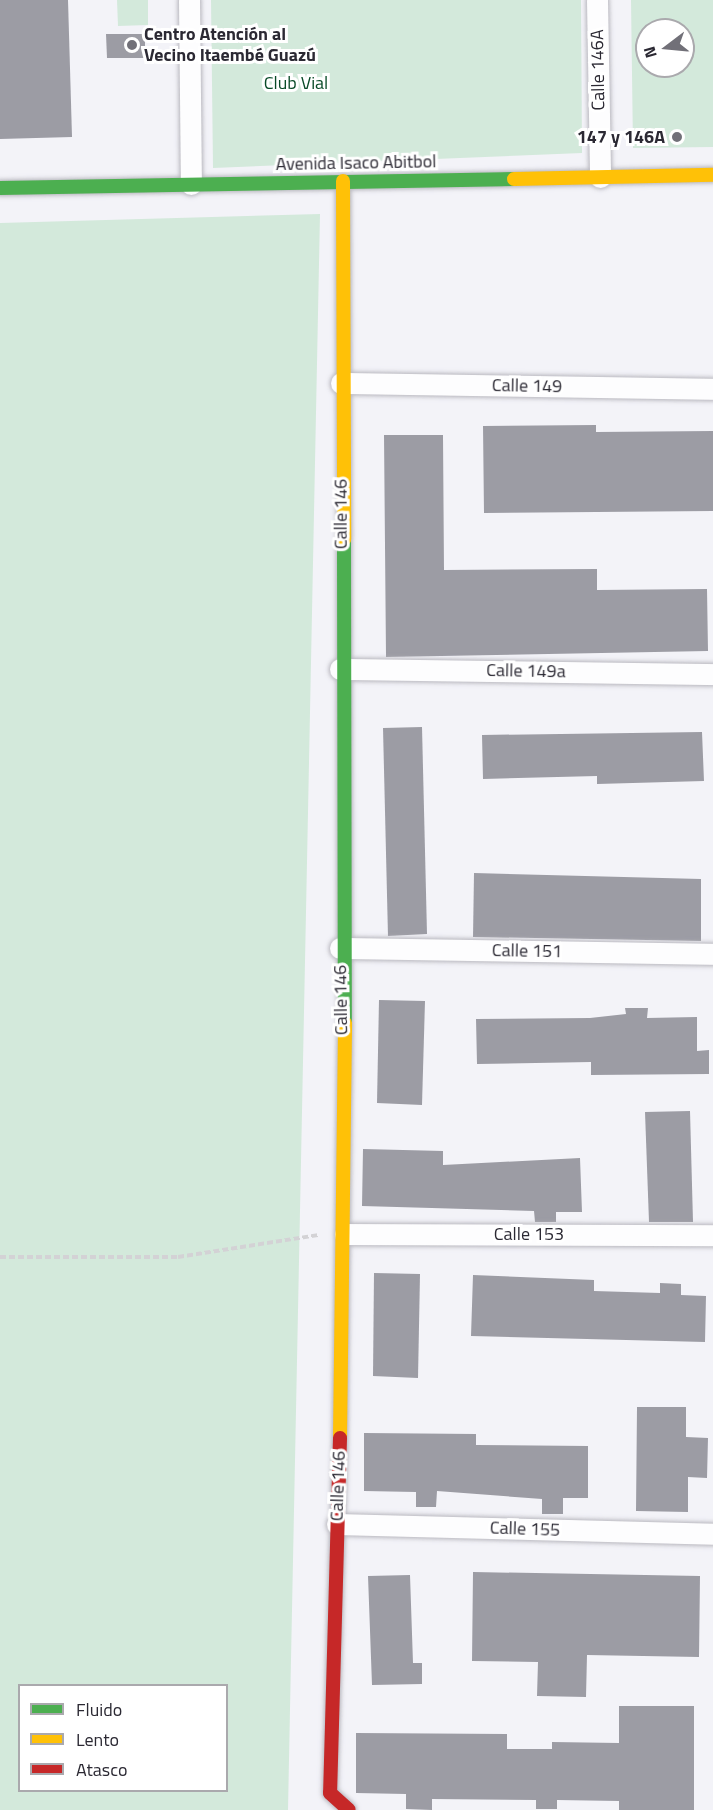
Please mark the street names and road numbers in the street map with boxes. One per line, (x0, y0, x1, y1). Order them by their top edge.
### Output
street label: Calle 146A (586, 29, 610, 111)
street label: Avenida Isaco Abitbol (275, 151, 437, 175)
street label: Calle 149 (492, 375, 562, 397)
street label: Calle 146 (330, 479, 352, 549)
street label: Calle 149a (486, 660, 566, 682)
street label: Calle 151 (492, 940, 562, 962)
street label: Calle 146 (330, 965, 352, 1035)
street label: Calle 153 (494, 1223, 564, 1245)
street label: Calle 146 (326, 1450, 350, 1522)
street label: Calle 155 (489, 1517, 561, 1541)

